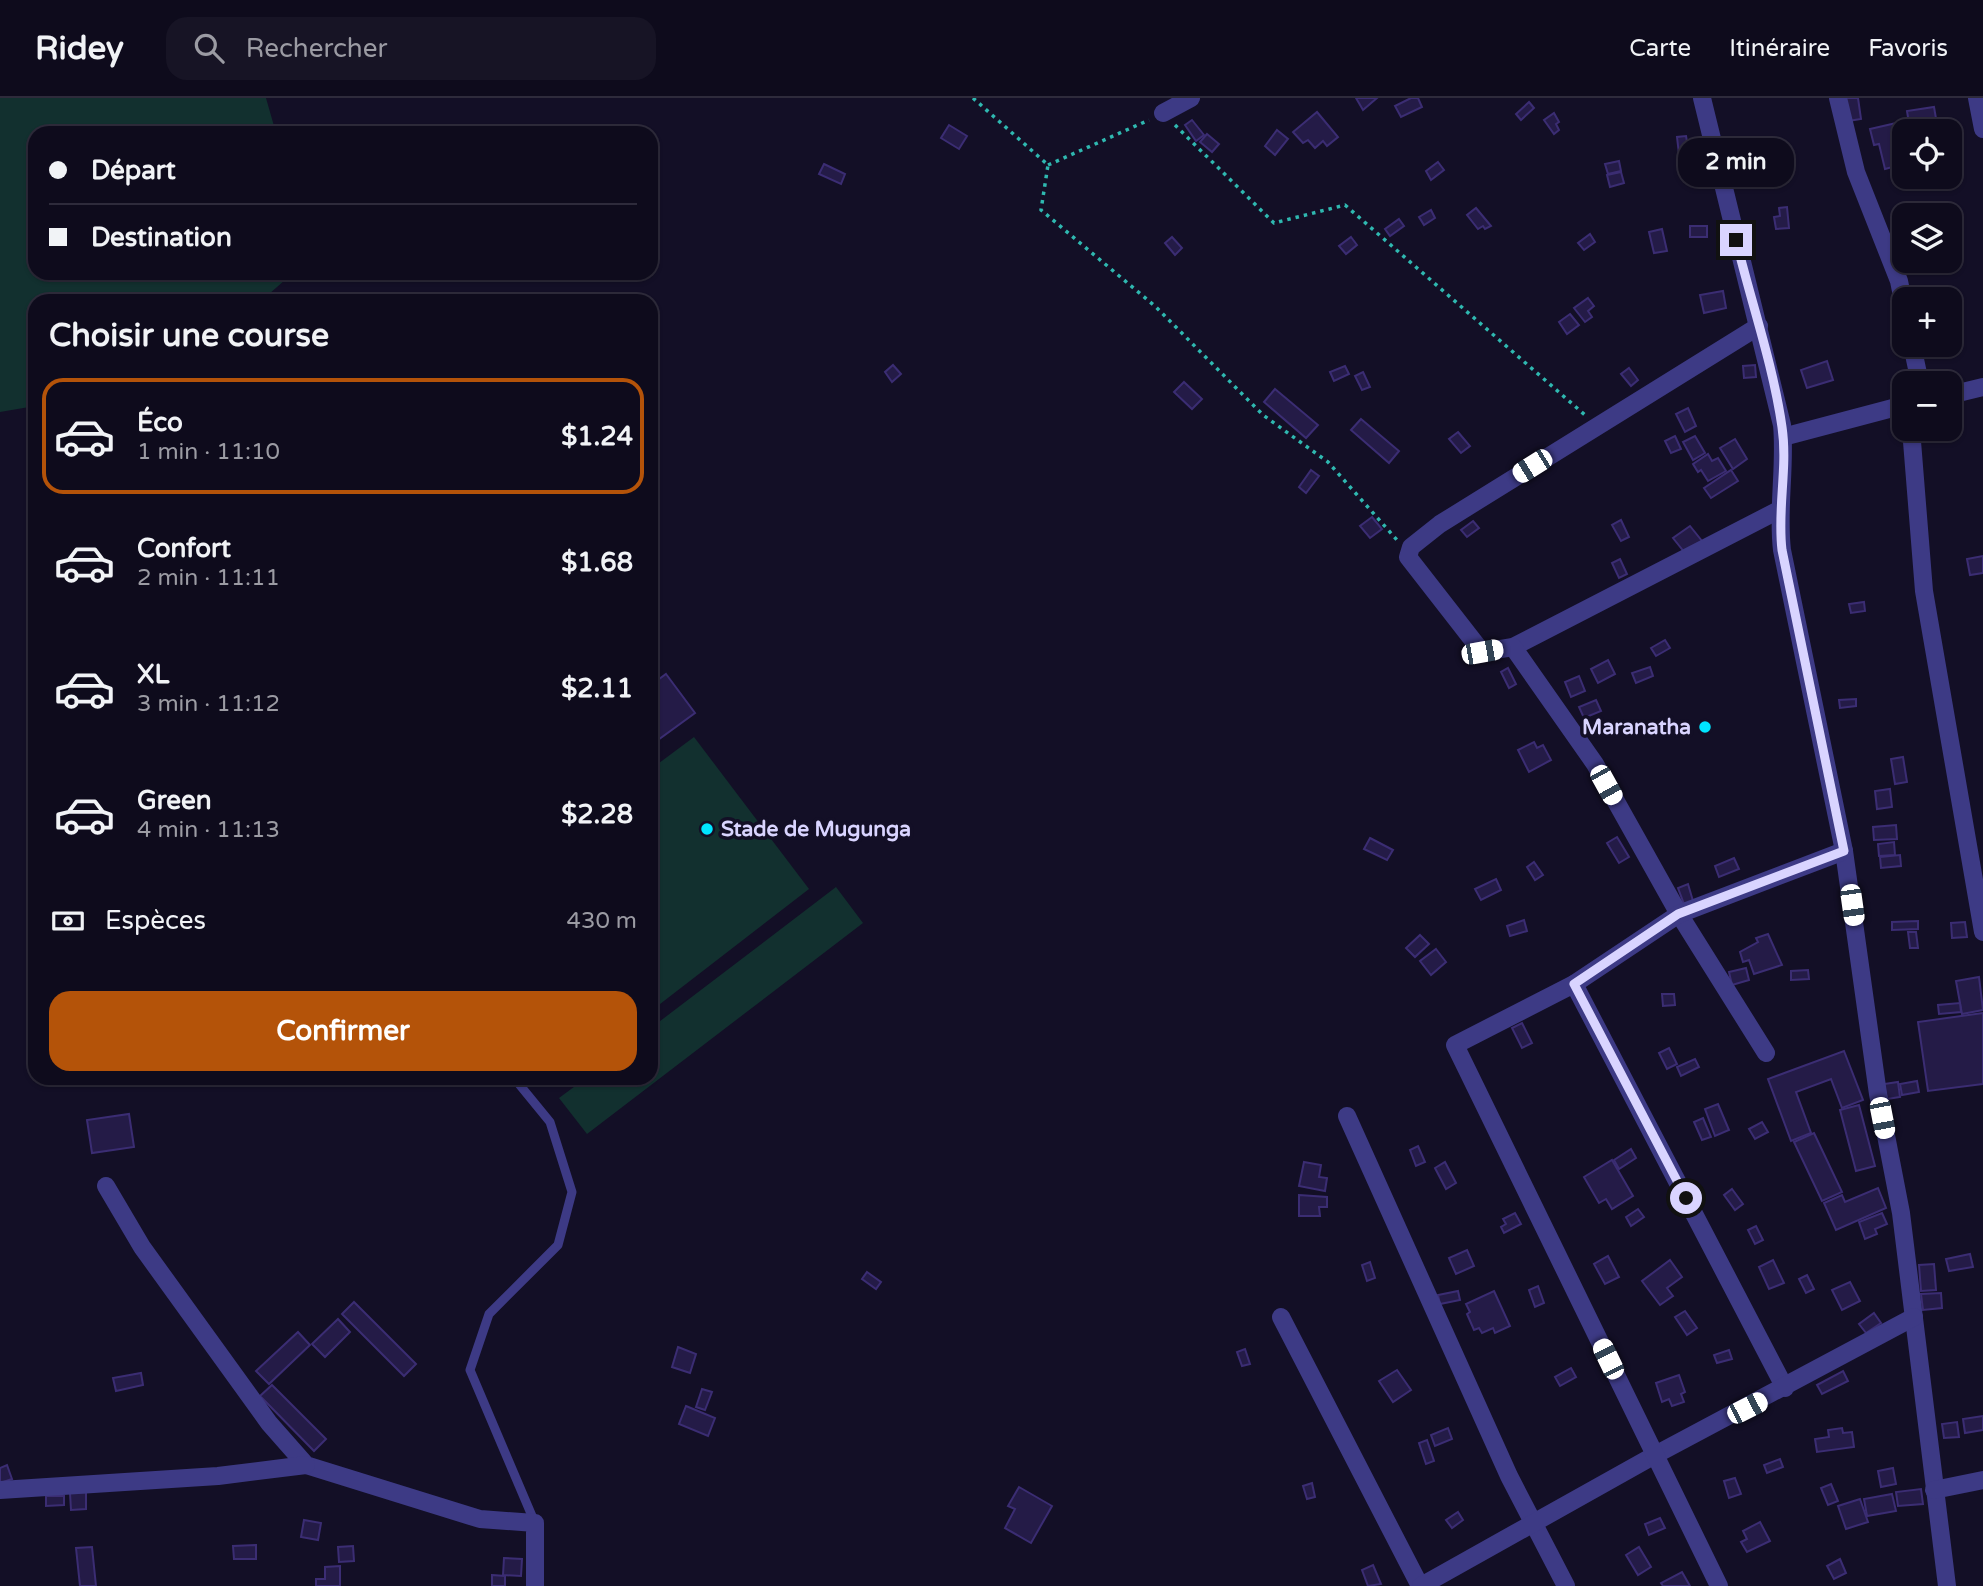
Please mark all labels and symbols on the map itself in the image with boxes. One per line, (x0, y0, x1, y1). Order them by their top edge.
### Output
callout: 2 min (1678, 138, 1794, 188)
route end (1720, 224, 1752, 256)
car (1509, 446, 1556, 486)
car (1460, 638, 1505, 666)
place label: Maranatha (1582, 715, 1691, 740)
marker: Maranatha (1697, 719, 1713, 735)
car (1587, 762, 1626, 808)
place label: Stade de Mugunga (721, 817, 911, 842)
marker: Stade de Mugunga (699, 821, 715, 837)
car (1839, 883, 1866, 927)
car (1868, 1095, 1897, 1141)
route start (1670, 1182, 1702, 1214)
car (1590, 1336, 1627, 1382)
car (1724, 1389, 1771, 1427)

